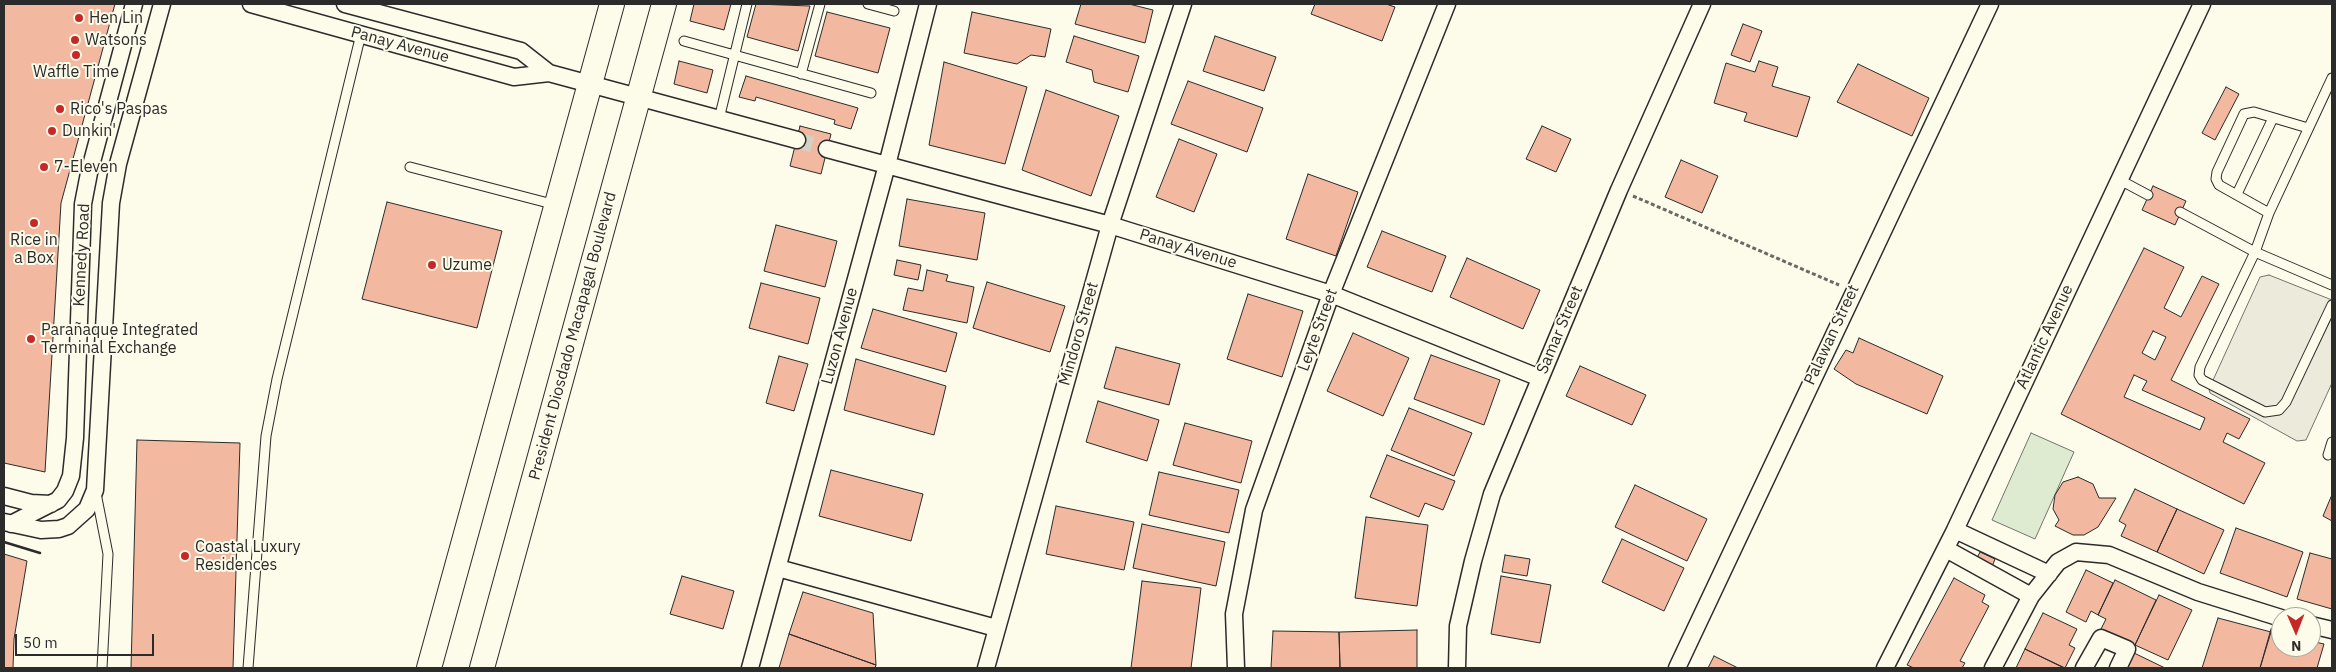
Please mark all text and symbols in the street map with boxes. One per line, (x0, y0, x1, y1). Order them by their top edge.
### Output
place label: Hen Lin (89, 8, 143, 28)
marker: Hen Lin (73, 12, 85, 24)
street label: Panay Avenue (349, 23, 451, 67)
place label: Watsons (85, 30, 147, 50)
marker: Watsons (69, 34, 81, 46)
marker: Waffle Time (70, 49, 82, 61)
place label: Waffle Time (33, 62, 119, 82)
place label: Rico's Paspas (70, 99, 168, 119)
marker: Rico's Paspas (54, 103, 66, 115)
place label: Dunkin' (62, 121, 116, 141)
marker: Dunkin' (46, 125, 58, 137)
place label: 7-Eleven (54, 157, 118, 177)
marker: 7-Eleven (38, 161, 50, 173)
street label: President Diosdado Macapagal Boulevard (525, 190, 621, 482)
street label: Kennedy Road (70, 203, 94, 307)
marker: Rice in a Box (28, 217, 40, 229)
street label: Panay Avenue (1137, 225, 1239, 273)
place label: Rice in a Box (10, 230, 58, 268)
place label: Uzume (442, 255, 492, 275)
marker: Uzume (426, 259, 438, 271)
street label: Mindoro Street (1055, 280, 1103, 388)
street label: Palawan Street (1800, 282, 1864, 388)
street label: Atlantic Avenue (2012, 282, 2078, 392)
street label: Samar Street (1533, 283, 1587, 377)
street label: Luzon Avenue (818, 285, 862, 387)
street label: Leyte Street (1294, 286, 1342, 374)
place label: Parañaque Integrated Terminal Exchange (41, 320, 198, 358)
marker: Parañaque Integrated Terminal Exchange (25, 333, 37, 345)
place label: Coastal Luxury Residences (195, 537, 301, 575)
marker: Coastal Luxury Residences (179, 550, 191, 562)
north arrow (2271, 607, 2321, 657)
scale bar (18, 624, 156, 656)
text: 50 m (23, 633, 58, 652)
text: N (2291, 637, 2301, 655)

